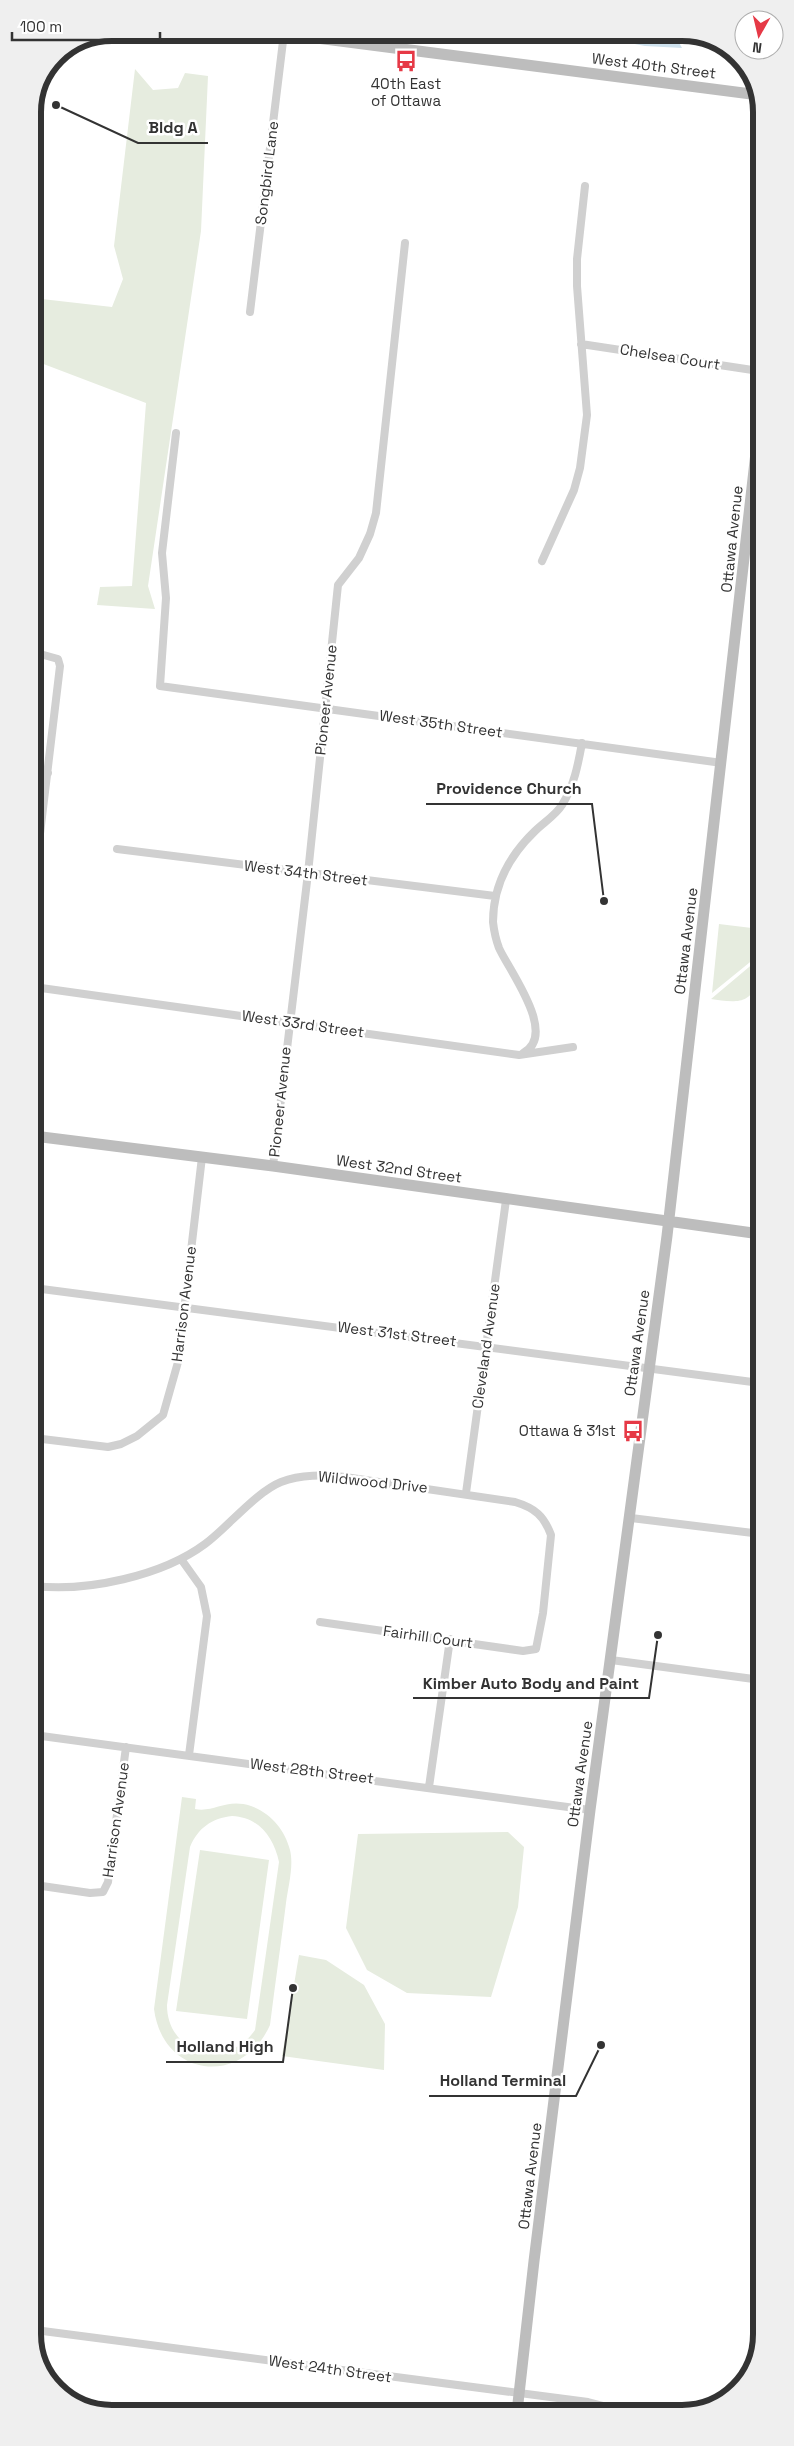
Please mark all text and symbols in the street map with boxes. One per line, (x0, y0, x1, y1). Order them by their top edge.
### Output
scale bar (12, 10, 160, 42)
north arrow (734, 10, 784, 60)
text: 100 m (20, 17, 62, 36)
text: N (751, 38, 763, 57)
bus stop icon: 40th East of Ottawa (393, 48, 419, 74)
street label: West 40th Street (591, 48, 717, 83)
place label: 40th East of Ottawa (371, 74, 441, 110)
callout: Bldg A (138, 112, 208, 143)
text: Bldg A (148, 117, 198, 138)
street label: Songbird Lane (251, 120, 282, 226)
street label: Chelsea Court (619, 339, 722, 374)
street label: Ottawa Avenue (716, 484, 747, 593)
street label: Pioneer Avenue (310, 644, 341, 756)
street label: West 35th Street (378, 705, 504, 742)
callout: Providence Church (426, 773, 592, 804)
text: Providence Church (436, 778, 582, 799)
street label: West 34th Street (243, 855, 369, 890)
street label: Ottawa Avenue (670, 886, 701, 995)
street label: West 33rd Street (241, 1006, 365, 1041)
street label: Pioneer Avenue (264, 1046, 295, 1158)
street label: West 32nd Street (335, 1150, 463, 1187)
street label: Harrison Avenue (167, 1245, 200, 1363)
street label: Cleveland Avenue (467, 1282, 504, 1410)
street label: Ottawa Avenue (620, 1288, 653, 1397)
street label: West 31st Street (336, 1317, 458, 1350)
bus stop icon: Ottawa & 31st (620, 1418, 646, 1444)
place label: Ottawa & 31st (519, 1421, 616, 1440)
street label: Wildwood Drive (317, 1466, 429, 1497)
street label: Fairhill Court (382, 1621, 474, 1652)
callout: Kimber Auto Body and Paint (413, 1667, 649, 1698)
text: Kimber Auto Body and Paint (423, 1673, 639, 1694)
street label: Ottawa Avenue (563, 1719, 596, 1828)
street label: West 28th Street (249, 1753, 375, 1788)
street label: Harrison Avenue (98, 1761, 133, 1879)
callout: Holland High (166, 2031, 283, 2062)
text: Holland High (177, 2036, 274, 2057)
callout: Holland Terminal (429, 2065, 576, 2096)
text: Holland Terminal (440, 2070, 566, 2091)
street label: Ottawa Avenue (514, 2121, 545, 2230)
street label: West 24th Street (267, 2350, 393, 2387)

